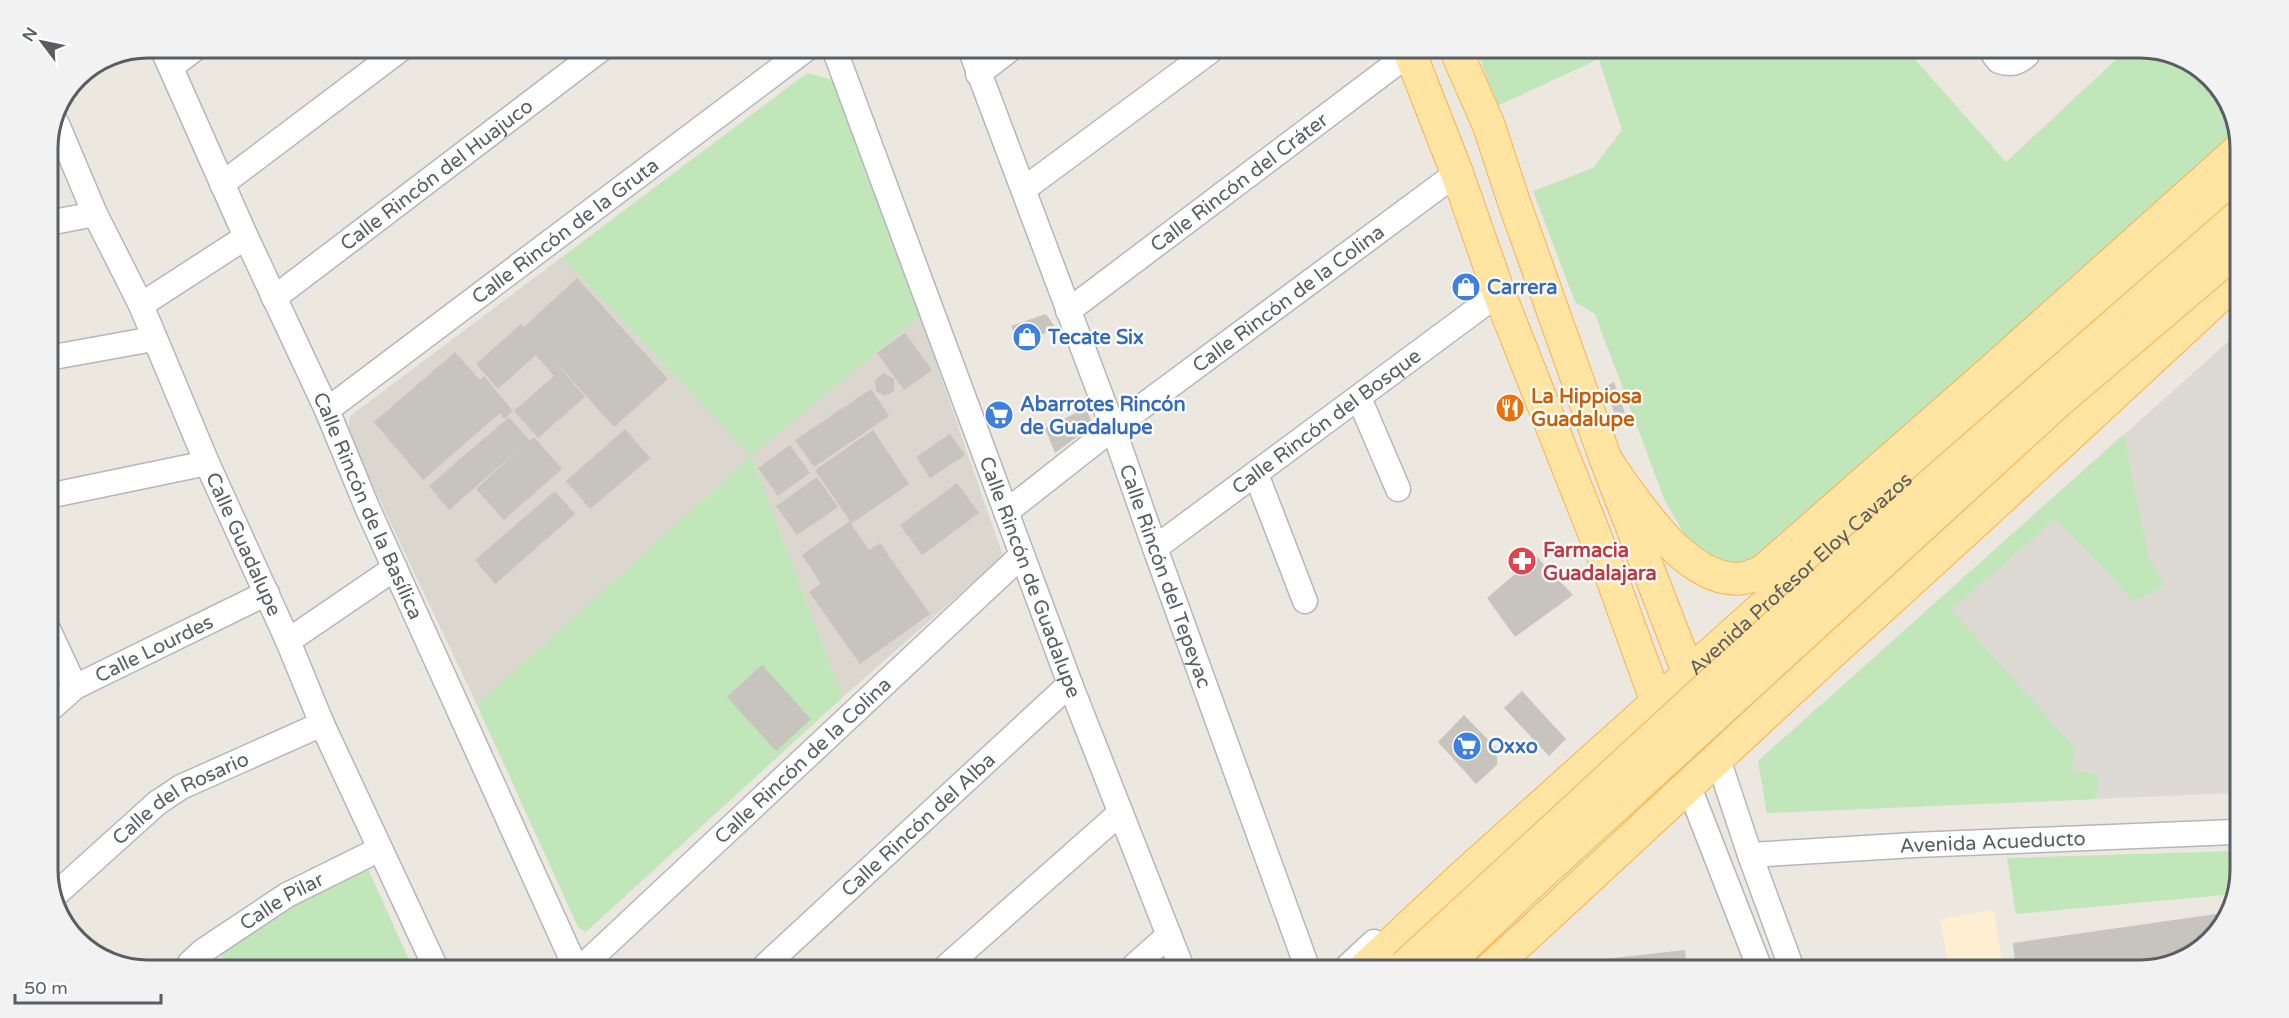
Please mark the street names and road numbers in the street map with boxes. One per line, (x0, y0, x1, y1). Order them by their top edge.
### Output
street label: Calle Rincón del Huajuco (336, 94, 538, 256)
street label: Calle Rincón del Cráter (1146, 108, 1333, 258)
street label: Calle Rincón de la Gruta (467, 153, 664, 310)
street label: Calle Rincón de la Colina (1188, 220, 1389, 378)
street label: Calle Rincón del Bosque (1228, 344, 1426, 500)
street label: Calle Rincón de la Basílica (307, 389, 427, 623)
street label: Calle Rincón de Guadalupe (974, 453, 1085, 702)
street label: Calle Rincón del Tepeyac (1114, 461, 1216, 692)
street label: Avenida Profesor Eloy Cavazos (1684, 468, 1917, 681)
street label: Calle Guadalupe (200, 469, 286, 620)
street label: Calle Lourdes (91, 610, 217, 688)
street label: Calle Rincón de la Colina (710, 673, 897, 849)
street label: Calle del Rosario (108, 747, 253, 850)
street label: Calle Rincón del Alba (837, 748, 1001, 902)
street label: Avenida Acueducto (1899, 827, 2086, 859)
street label: Calle Pilar (236, 868, 328, 936)

